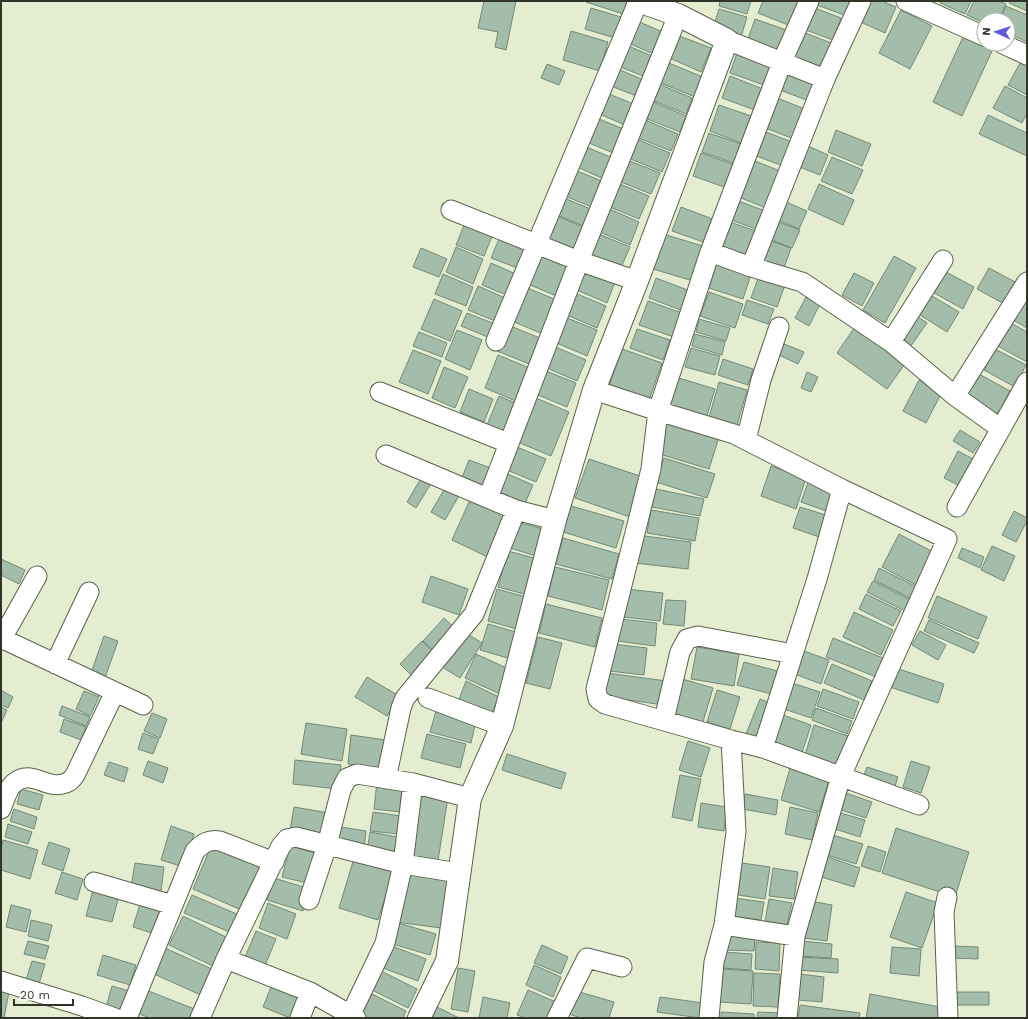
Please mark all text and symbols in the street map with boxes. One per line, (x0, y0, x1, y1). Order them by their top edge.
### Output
north arrow (976, 12, 1016, 52)
text: N (980, 27, 993, 36)
scale bar (14, 981, 73, 1007)
text: 20 m (20, 988, 50, 1002)

